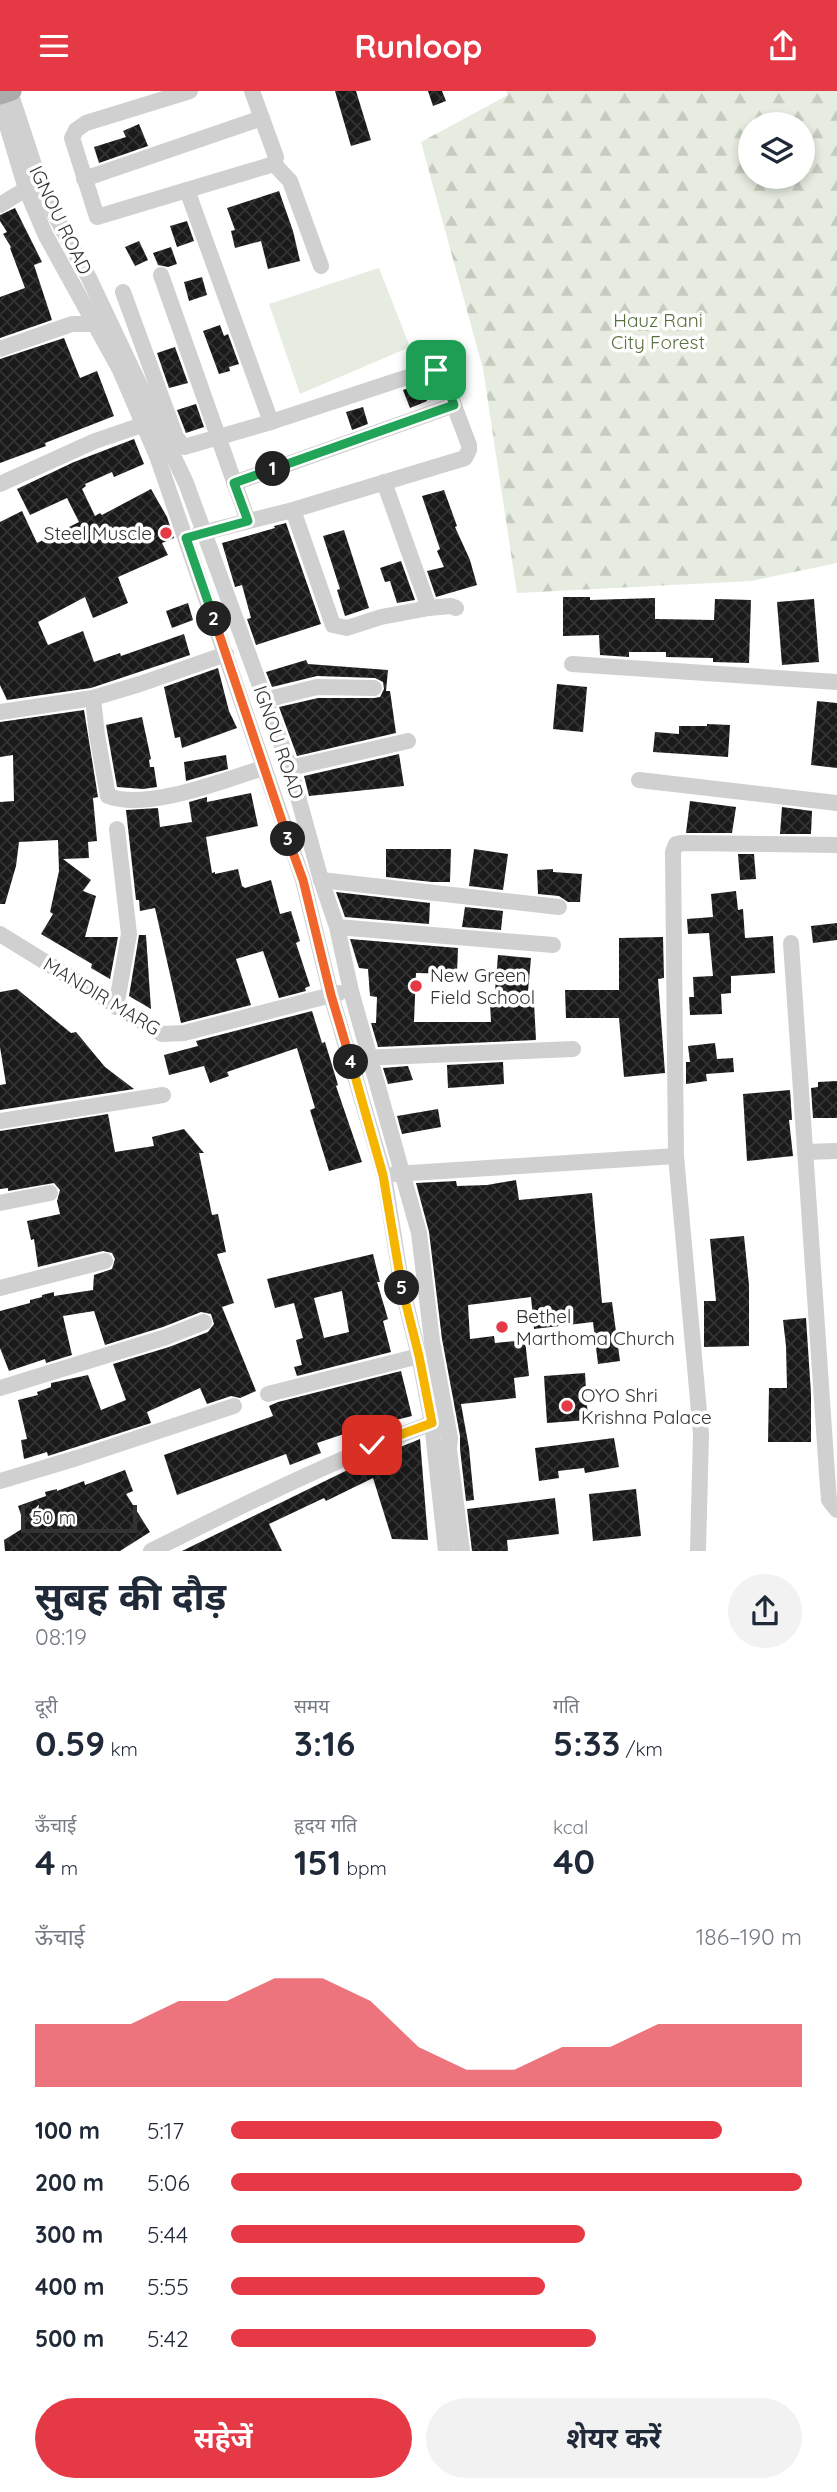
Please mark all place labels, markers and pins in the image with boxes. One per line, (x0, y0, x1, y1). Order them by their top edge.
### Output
pin (406, 340, 466, 400)
pin: 1 (256, 451, 290, 487)
place label: Steel Muscle (44, 521, 152, 545)
marker: Steel Muscle (158, 525, 174, 541)
pin: 2 (196, 601, 232, 637)
pin: 3 (270, 821, 306, 857)
place label: New Green Field School (430, 963, 535, 1009)
marker: New Green Field School (408, 978, 424, 994)
pin: 4 (334, 1045, 368, 1079)
pin: 5 (384, 1271, 420, 1305)
place label: Bethel Marthoma Church (516, 1304, 675, 1350)
marker: Bethel Marthoma Church (494, 1319, 510, 1335)
place label: OYO Shri Krishna Palace (581, 1383, 712, 1429)
marker: OYO Shri Krishna Palace (559, 1398, 575, 1414)
pin (342, 1415, 402, 1475)

